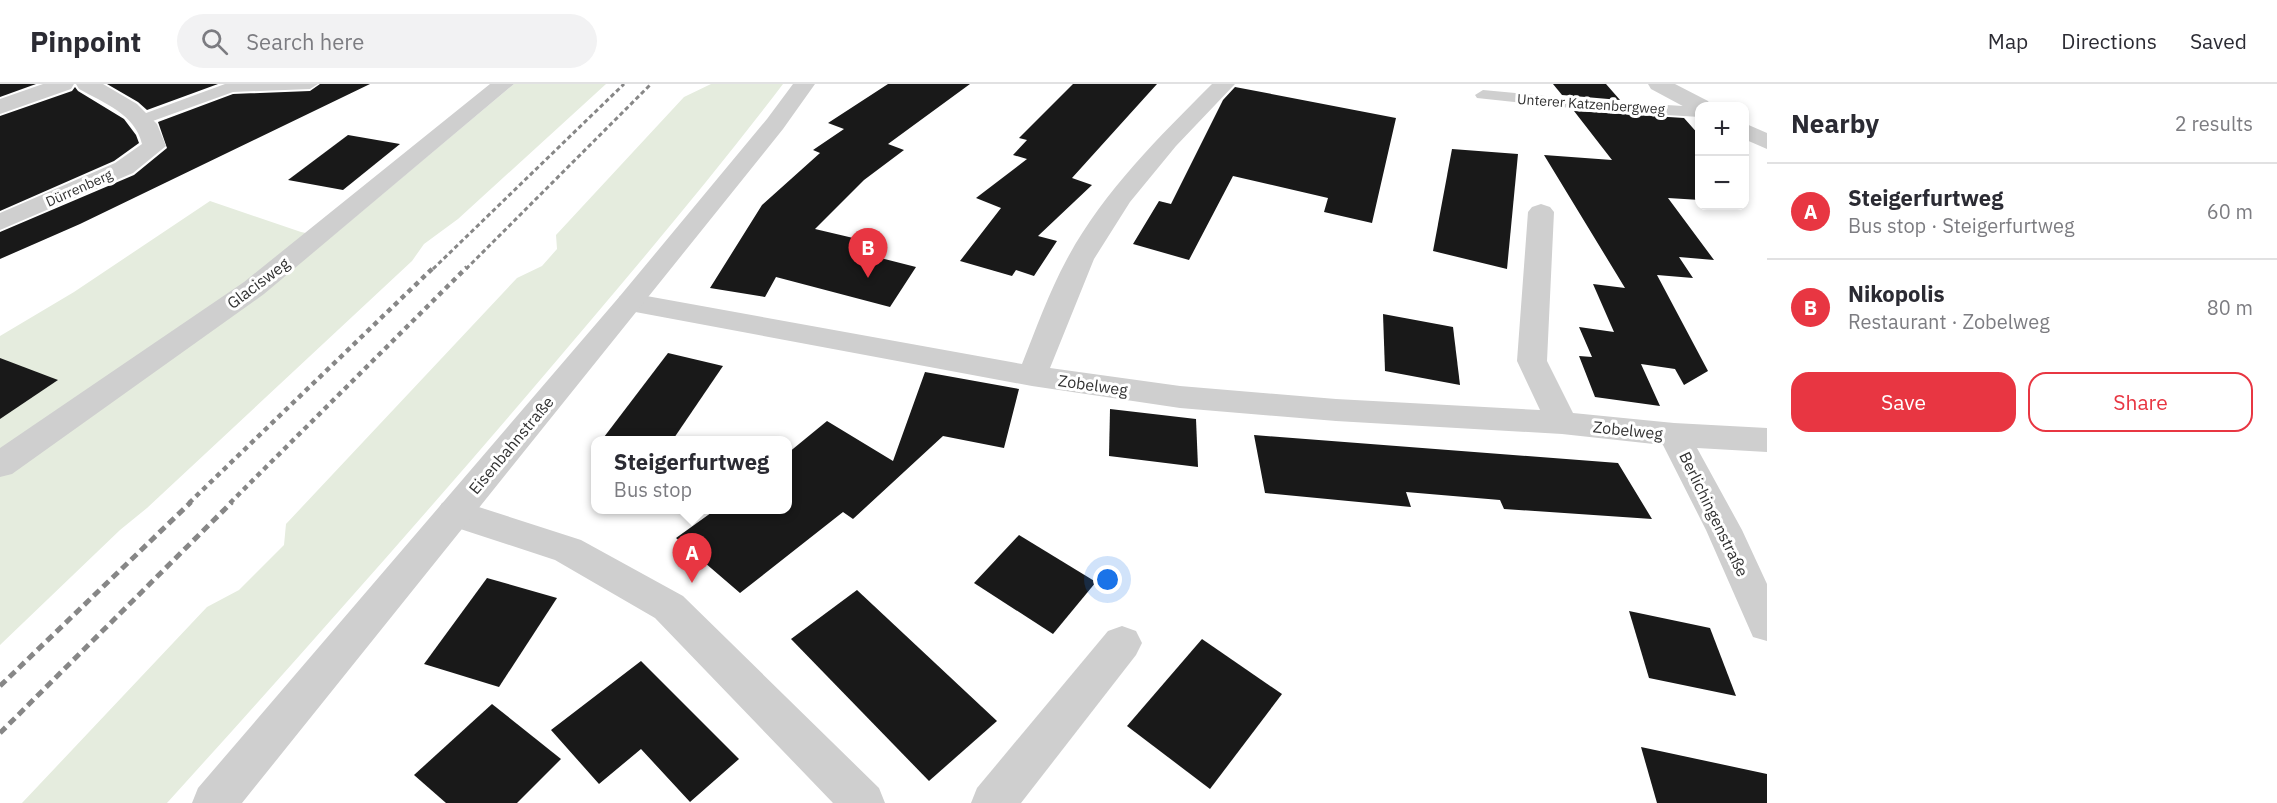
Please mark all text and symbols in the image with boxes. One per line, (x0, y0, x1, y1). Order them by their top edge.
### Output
search box (177, 14, 597, 68)
text: Pinpoint (30, 23, 141, 60)
icon: search (198, 25, 231, 58)
text: Search here (246, 27, 364, 56)
text: Map (1988, 27, 2028, 55)
text: Directions (2061, 27, 2157, 55)
text: Saved (2190, 27, 2247, 55)
street label: Unterer Katzenbergweg (1517, 90, 1666, 118)
map controls (1695, 102, 1749, 210)
button: + (1695, 102, 1749, 156)
text: Nearby (1791, 106, 1879, 140)
text: 2 results (2175, 110, 2253, 137)
button: − (1695, 156, 1749, 210)
street label: Dürrenberg (43, 165, 116, 211)
text: Steigerfurtweg (1848, 183, 2003, 212)
text: A (1804, 198, 1817, 225)
text: 60 m (2207, 198, 2253, 225)
text: Bus stop · Steigerfurtweg (1848, 212, 2075, 239)
pin: B (848, 228, 888, 278)
street label: Glacisweg (223, 253, 294, 313)
text: Nikopolis (1848, 279, 1945, 308)
text: B (1804, 294, 1817, 321)
text: 80 m (2207, 294, 2253, 321)
text: Restaurant · Zobelweg (1848, 308, 2050, 335)
street label: Zobelweg (1057, 370, 1130, 400)
button: Save (1791, 372, 2016, 432)
button: Share (2028, 372, 2253, 432)
street label: Eisenbahnstraße (464, 392, 558, 498)
street label: Zobelweg (1592, 416, 1664, 444)
popup (591, 436, 792, 514)
text: Steigerfurtweg (614, 447, 769, 476)
street label: Berlichingenstraße (1675, 448, 1753, 580)
text: Bus stop (614, 476, 692, 503)
pin: A (672, 534, 712, 583)
your location (1093, 565, 1122, 594)

